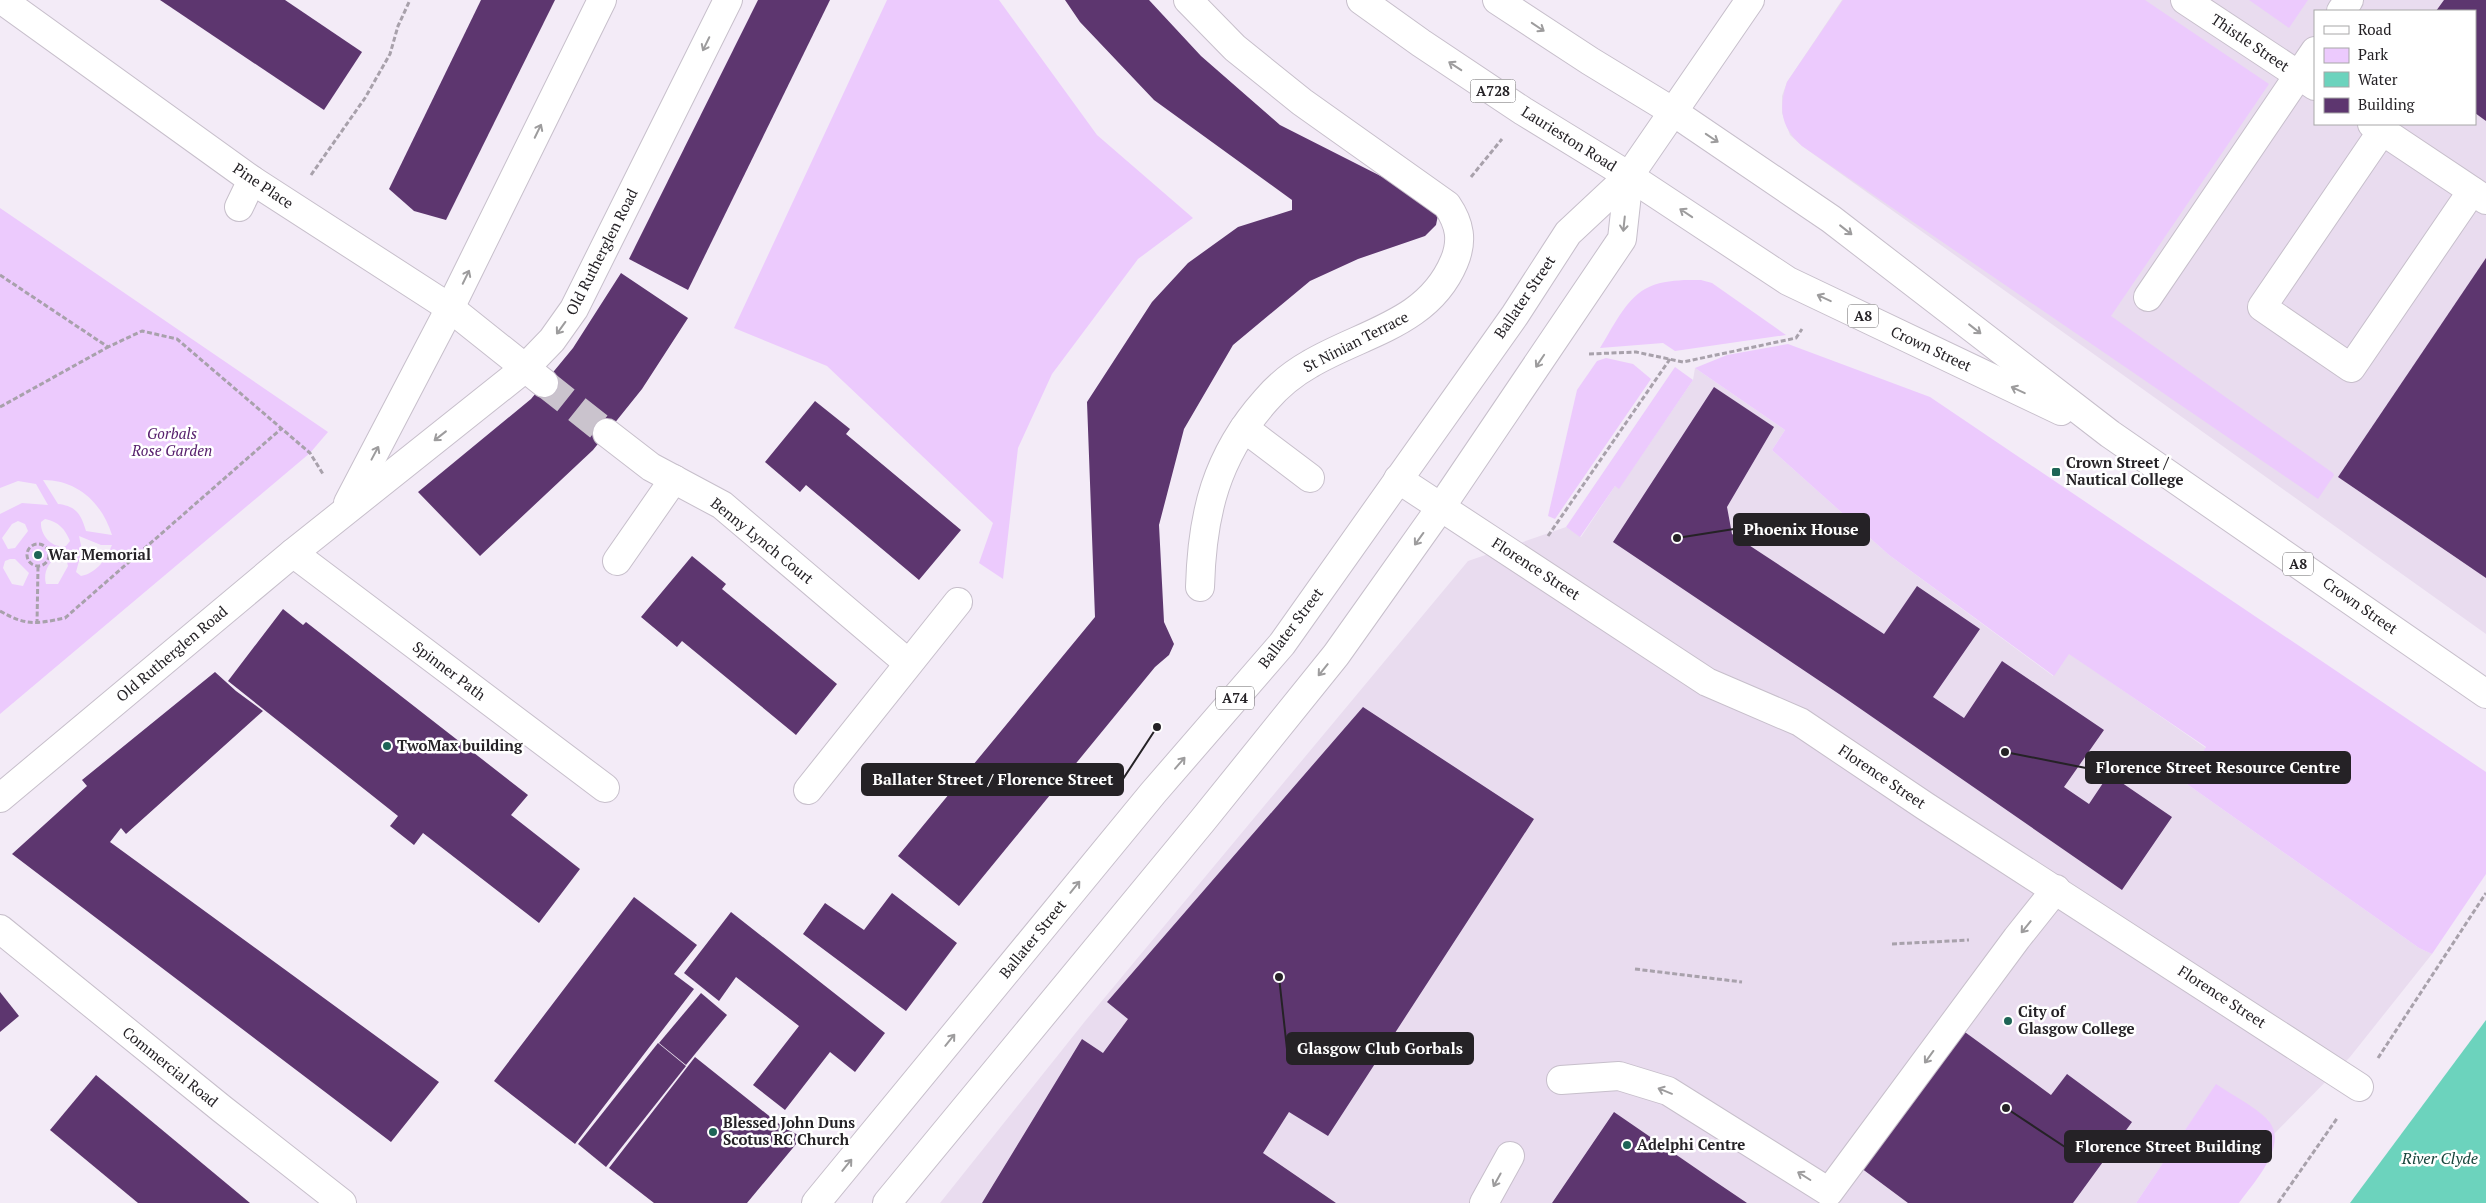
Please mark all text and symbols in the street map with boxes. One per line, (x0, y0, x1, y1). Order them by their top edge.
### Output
street label: Thistle Street (2207, 9, 2294, 76)
legend (2314, 10, 2476, 125)
text: Road (2358, 19, 2391, 39)
one-way arrow (1531, 22, 1545, 32)
one-way arrow (701, 36, 711, 51)
text: Park (2358, 44, 2388, 64)
one-way arrow (1448, 60, 1462, 70)
text: Water (2358, 69, 2398, 89)
road number: A728 (1470, 80, 1516, 102)
text: Building (2358, 94, 2416, 114)
street label: Laurieston Road (1518, 101, 1621, 175)
one-way arrow (533, 124, 543, 139)
one-way arrow (1705, 133, 1719, 143)
street label: Pine Place (229, 158, 298, 213)
street label: Old Rutherglen Road (561, 185, 642, 318)
one-way arrow (1679, 208, 1693, 218)
one-way arrow (1619, 216, 1629, 232)
one-way arrow (1839, 225, 1852, 236)
street label: Ballater Street (1489, 251, 1560, 342)
one-way arrow (462, 270, 471, 285)
one-way arrow (1817, 293, 1832, 302)
road number: A8 (1848, 304, 1878, 328)
street label: St Ninian Terrace (1300, 306, 1412, 376)
one-way arrow (556, 321, 566, 335)
street label: Crown Street (1888, 321, 1975, 376)
one-way arrow (1968, 324, 1981, 335)
one-way arrow (1535, 354, 1545, 368)
one-way arrow (2011, 385, 2026, 395)
park label: Gorbals Rose Garden (131, 423, 212, 460)
one-way arrow (434, 430, 447, 441)
one-way arrow (370, 445, 380, 460)
place label: Crown Street / Nautical College (2066, 452, 2184, 489)
marker: Crown Street / Nautical College (2050, 466, 2062, 478)
street label: Benny Lynch Court (707, 493, 819, 588)
callout: Phoenix House (1734, 514, 1869, 545)
text: Phoenix House (1743, 518, 1859, 540)
one-way arrow (1414, 532, 1424, 546)
street label: Florence Street (1489, 532, 1585, 604)
place label: War Memorial (48, 544, 151, 564)
marker: War Memorial (32, 549, 44, 561)
road number: A8 (2283, 552, 2313, 576)
street label: Crown Street (2319, 572, 2402, 639)
street label: Ballater Street (1253, 583, 1327, 672)
street label: Old Rutherglen Road (112, 601, 231, 706)
street label: Spinner Path (409, 636, 490, 704)
one-way arrow (1318, 663, 1329, 676)
road number: A74 (1216, 686, 1254, 710)
place label: TwoMax building (397, 735, 523, 755)
marker: TwoMax building (381, 740, 393, 752)
street label: Florence Street (1835, 740, 1930, 813)
callout: Florence Street Resource Centre (2086, 752, 2350, 783)
one-way arrow (1174, 756, 1185, 769)
text: Florence Street Resource Centre (2096, 756, 2341, 778)
callout: Ballater Street / Florence Street (862, 764, 1123, 795)
text: Ballater Street / Florence Street (873, 768, 1114, 790)
one-way arrow (1070, 881, 1081, 894)
street label: Ballater Street (994, 894, 1070, 982)
one-way arrow (2020, 920, 2031, 933)
street label: Florence Street (2175, 960, 2271, 1032)
place label: City of Glasgow College (2018, 1001, 2135, 1038)
marker: City of Glasgow College (2002, 1015, 2014, 1027)
street label: Commercial Road (119, 1021, 223, 1111)
callout: Glasgow Club Gorbals (1287, 1033, 1473, 1064)
one-way arrow (944, 1034, 955, 1047)
text: Glasgow Club Gorbals (1297, 1037, 1463, 1059)
one-way arrow (1923, 1050, 1934, 1063)
one-way arrow (1658, 1085, 1673, 1095)
place label: Blessed John Duns Scotus RC Church (723, 1112, 855, 1149)
marker: Blessed John Duns Scotus RC Church (707, 1126, 719, 1138)
callout: Florence Street Building (2065, 1131, 2271, 1162)
place label: Adelphi Centre (1637, 1134, 1745, 1154)
text: Florence Street Building (2075, 1135, 2262, 1157)
marker: Adelphi Centre (1621, 1139, 1633, 1151)
water label: River Clyde (2401, 1147, 2478, 1169)
one-way arrow (841, 1159, 852, 1172)
one-way arrow (1797, 1170, 1811, 1180)
one-way arrow (1492, 1172, 1502, 1187)

